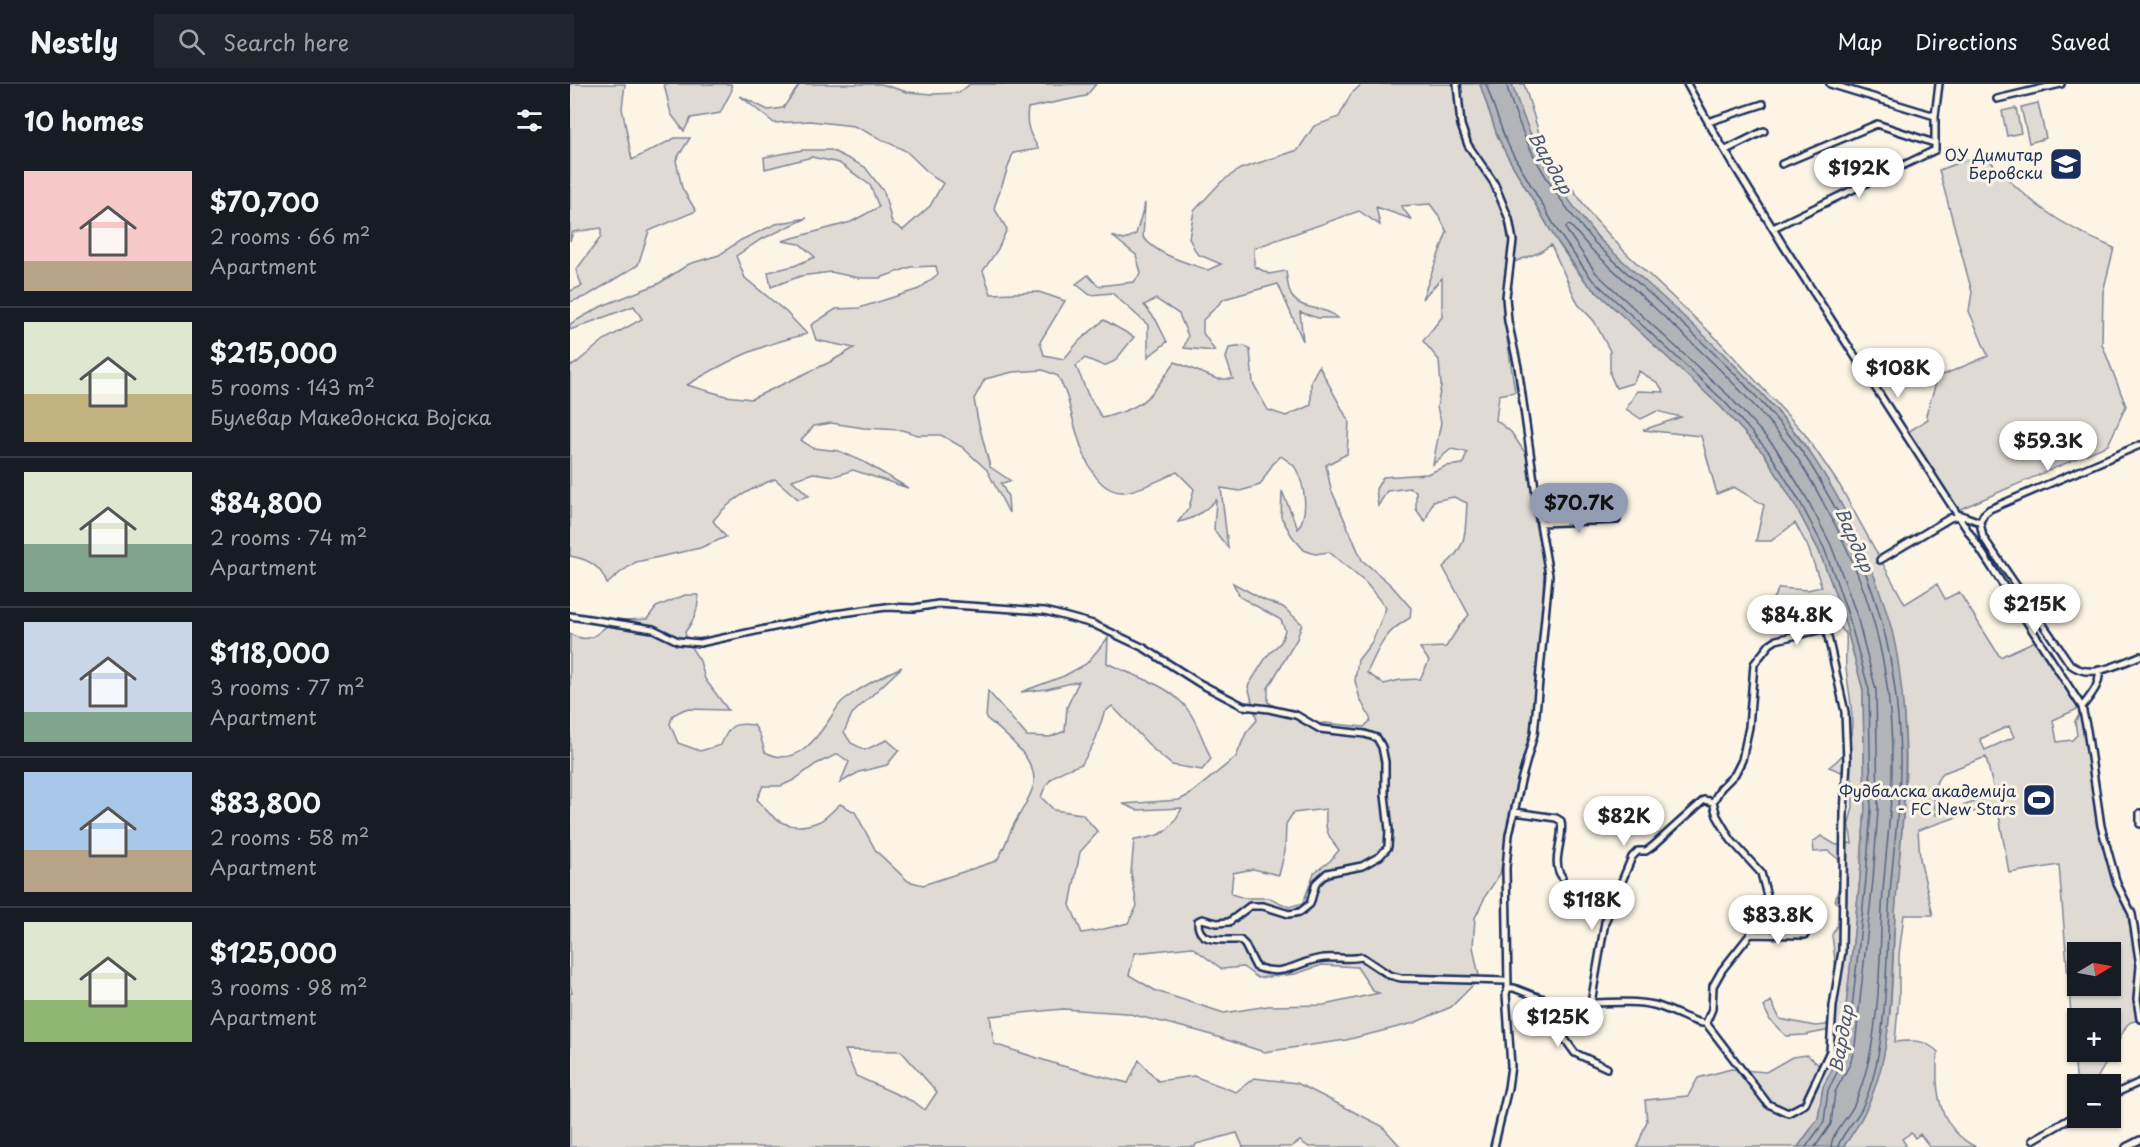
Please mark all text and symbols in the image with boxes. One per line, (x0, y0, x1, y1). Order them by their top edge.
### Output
search box (154, 14, 574, 68)
text: Nestly (30, 20, 118, 63)
icon: search (175, 25, 208, 58)
text: Search here (223, 25, 349, 58)
text: Map (1837, 25, 1882, 57)
text: Directions (1915, 25, 2017, 57)
text: Saved (2050, 25, 2110, 57)
text: 10 homes (24, 101, 144, 140)
icon: filters (513, 104, 546, 137)
water label: Вардар (1523, 126, 1580, 199)
place label: ОУ Димитар Беровски (1945, 142, 2043, 184)
school or university icon: ОУ Димитар Беровски (2048, 146, 2084, 182)
pin: $192K (1817, 148, 1901, 199)
text: $192K (1828, 152, 1890, 182)
text: $70,700 (210, 182, 319, 221)
icon: home (72, 195, 144, 267)
text: 2 rooms · 66 m² (210, 221, 370, 251)
text: Apartment (210, 251, 317, 281)
text: $215,000 (210, 333, 337, 372)
icon: home (72, 346, 144, 418)
pin: $108K (1856, 348, 1940, 399)
text: $108K (1866, 352, 1930, 382)
text: 5 rooms · 143 m² (210, 372, 375, 402)
text: Булевар Македонска Војска (210, 402, 491, 432)
pin: $59.3K (1999, 421, 2097, 472)
text: $59.3K (2013, 425, 2083, 455)
text: $84,800 (210, 483, 322, 522)
pin: $70.7K (1530, 483, 1628, 534)
text: $70.7K (1544, 487, 1614, 517)
icon: home (72, 496, 144, 568)
water label: Вардар (1829, 503, 1882, 577)
text: 2 rooms · 74 m² (210, 522, 367, 552)
text: Apartment (210, 552, 317, 582)
pin: $215K (1993, 584, 2077, 635)
text: $215K (2003, 588, 2067, 618)
pin: $84.8K (1748, 595, 1846, 646)
text: $84.8K (1761, 599, 1833, 629)
text: $118,000 (210, 633, 330, 672)
icon: home (72, 646, 144, 718)
text: 3 rooms · 77 m² (210, 672, 365, 702)
text: Apartment (210, 702, 317, 732)
place label: Фудбалска академија - FC New Stars (1839, 778, 2016, 820)
sports icon: Фудбалска академија - FC New Stars (2021, 782, 2057, 818)
text: $83,800 (210, 783, 321, 822)
icon: home (72, 796, 144, 868)
pin: $82K (1588, 796, 1660, 847)
text: $82K (1597, 800, 1651, 830)
text: 2 rooms · 58 m² (210, 822, 369, 852)
text: Apartment (210, 852, 317, 882)
pin: $118K (1550, 880, 1634, 931)
text: $118K (1563, 884, 1621, 914)
pin: $83.8K (1729, 895, 1827, 946)
text: $83.8K (1742, 899, 1814, 929)
text: $125,000 (210, 933, 337, 972)
north arrow (2067, 942, 2121, 996)
map controls (2067, 942, 2121, 1128)
icon: home (72, 946, 144, 1018)
text: 3 rooms · 98 m² (210, 972, 368, 1002)
pin: $125K (1516, 997, 1600, 1048)
text: $125K (1527, 1001, 1589, 1031)
text: Apartment (210, 1002, 317, 1032)
water label: Вардар (1821, 1002, 1860, 1075)
button: + (2067, 1008, 2121, 1062)
button: − (2067, 1074, 2121, 1128)

